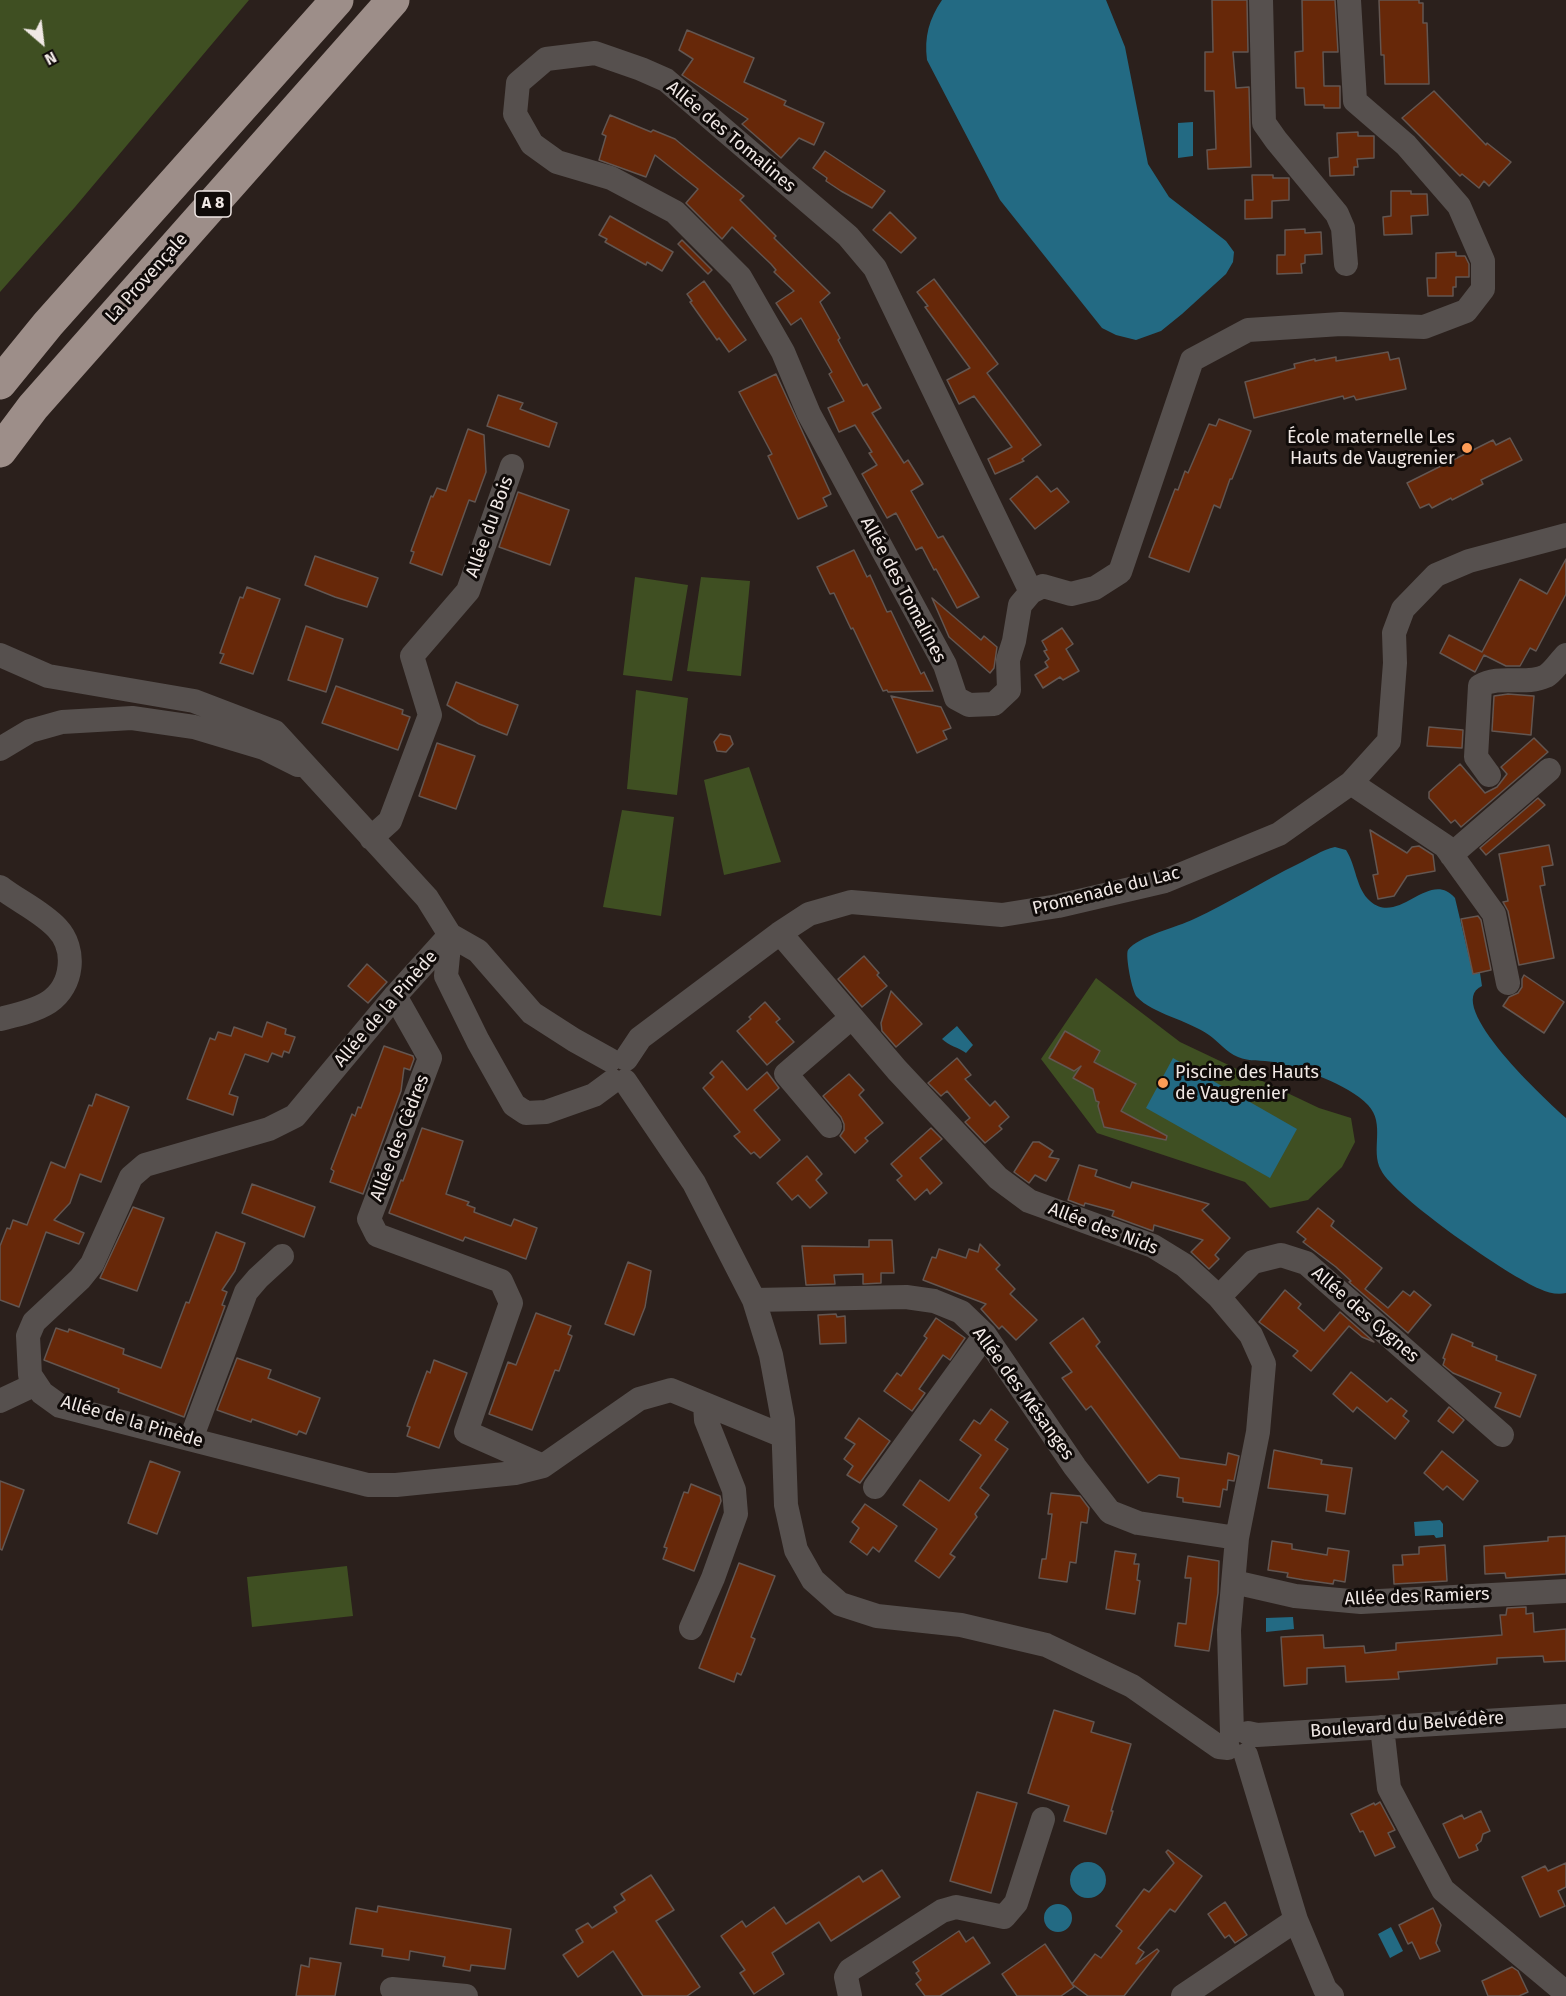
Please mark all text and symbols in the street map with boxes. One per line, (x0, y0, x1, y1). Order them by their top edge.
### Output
north arrow (12, 12, 72, 72)
text: N (42, 47, 60, 69)
street label: Allée des Tomalines (662, 77, 800, 197)
road number: A 8 (195, 191, 231, 217)
street label: La Provençale (101, 229, 193, 327)
place label: École maternelle Les Hauts de Vaugrenier (1287, 427, 1455, 470)
marker: École maternelle Les Hauts de Vaugrenier (1460, 441, 1474, 455)
street label: Allée du Bois (462, 473, 518, 581)
street label: Allée des Tomalines (855, 513, 951, 667)
street label: Promenade du Lac (1030, 862, 1182, 920)
street label: Allée de la Pinède (330, 947, 442, 1071)
place label: Piscine des Hauts de Vaugrenier (1175, 1062, 1319, 1104)
street label: Allée des Cèdres (366, 1072, 434, 1204)
marker: Piscine des Hauts de Vaugrenier (1156, 1076, 1170, 1090)
street label: Allée des Nids (1045, 1198, 1161, 1260)
street label: Allée des Cygnes (1307, 1263, 1423, 1367)
street label: Allée des Mésanges (968, 1324, 1078, 1464)
street label: Allée de la Pinède (59, 1391, 205, 1453)
street label: Allée des Ramiers (1344, 1584, 1490, 1610)
street label: Boulevard du Belvédère (1309, 1707, 1505, 1743)

